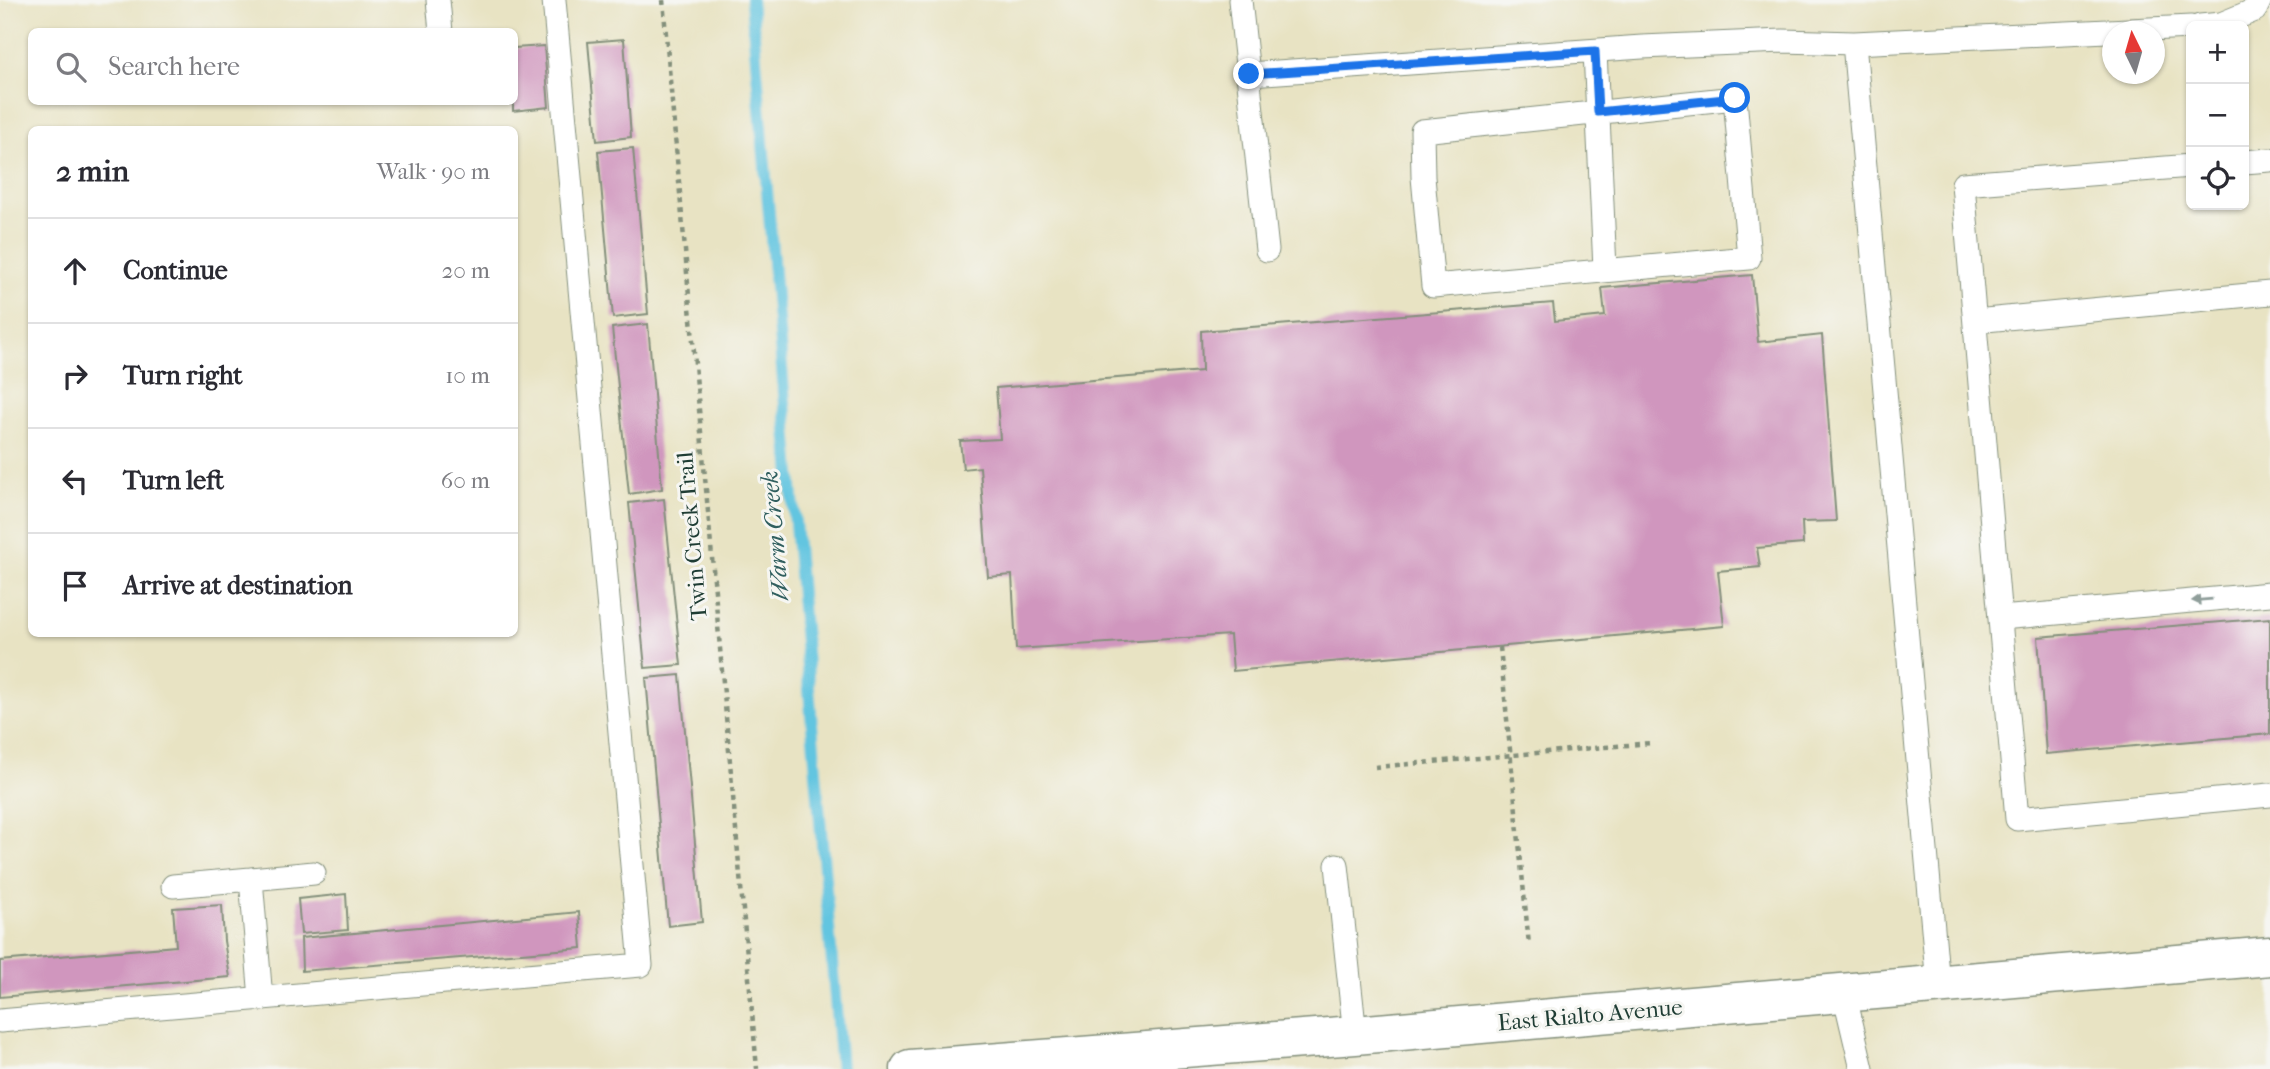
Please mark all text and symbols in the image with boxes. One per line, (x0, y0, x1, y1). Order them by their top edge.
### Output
north arrow (2102, 21, 2165, 84)
map controls (2186, 21, 2249, 210)
button: + (2186, 21, 2249, 84)
search box (28, 28, 518, 105)
icon: search (52, 48, 90, 86)
text: Search here (108, 51, 240, 82)
route end (1233, 58, 1264, 89)
route start (1719, 82, 1750, 113)
button: − (2186, 84, 2249, 147)
button: locate (2186, 147, 2249, 210)
text: 2 min (56, 154, 129, 189)
text: Walk · 90 m (377, 158, 490, 185)
icon: ahead (56, 252, 94, 290)
text: Continue (123, 255, 228, 286)
text: 20 m (441, 257, 490, 284)
icon: right (56, 357, 94, 395)
text: Turn right (123, 360, 243, 391)
text: 10 m (445, 362, 490, 389)
street label: Twin Creek Trail (671, 450, 713, 621)
icon: left (56, 462, 94, 500)
text: Turn left (123, 465, 224, 496)
text: 60 m (441, 467, 490, 494)
water label: Warm Creek (755, 470, 795, 602)
icon: arrive (56, 567, 94, 605)
text: Arrive at destination (123, 570, 353, 601)
one-way arrow (2191, 595, 2213, 606)
street label: East Rialto Avenue (1496, 993, 1684, 1037)

